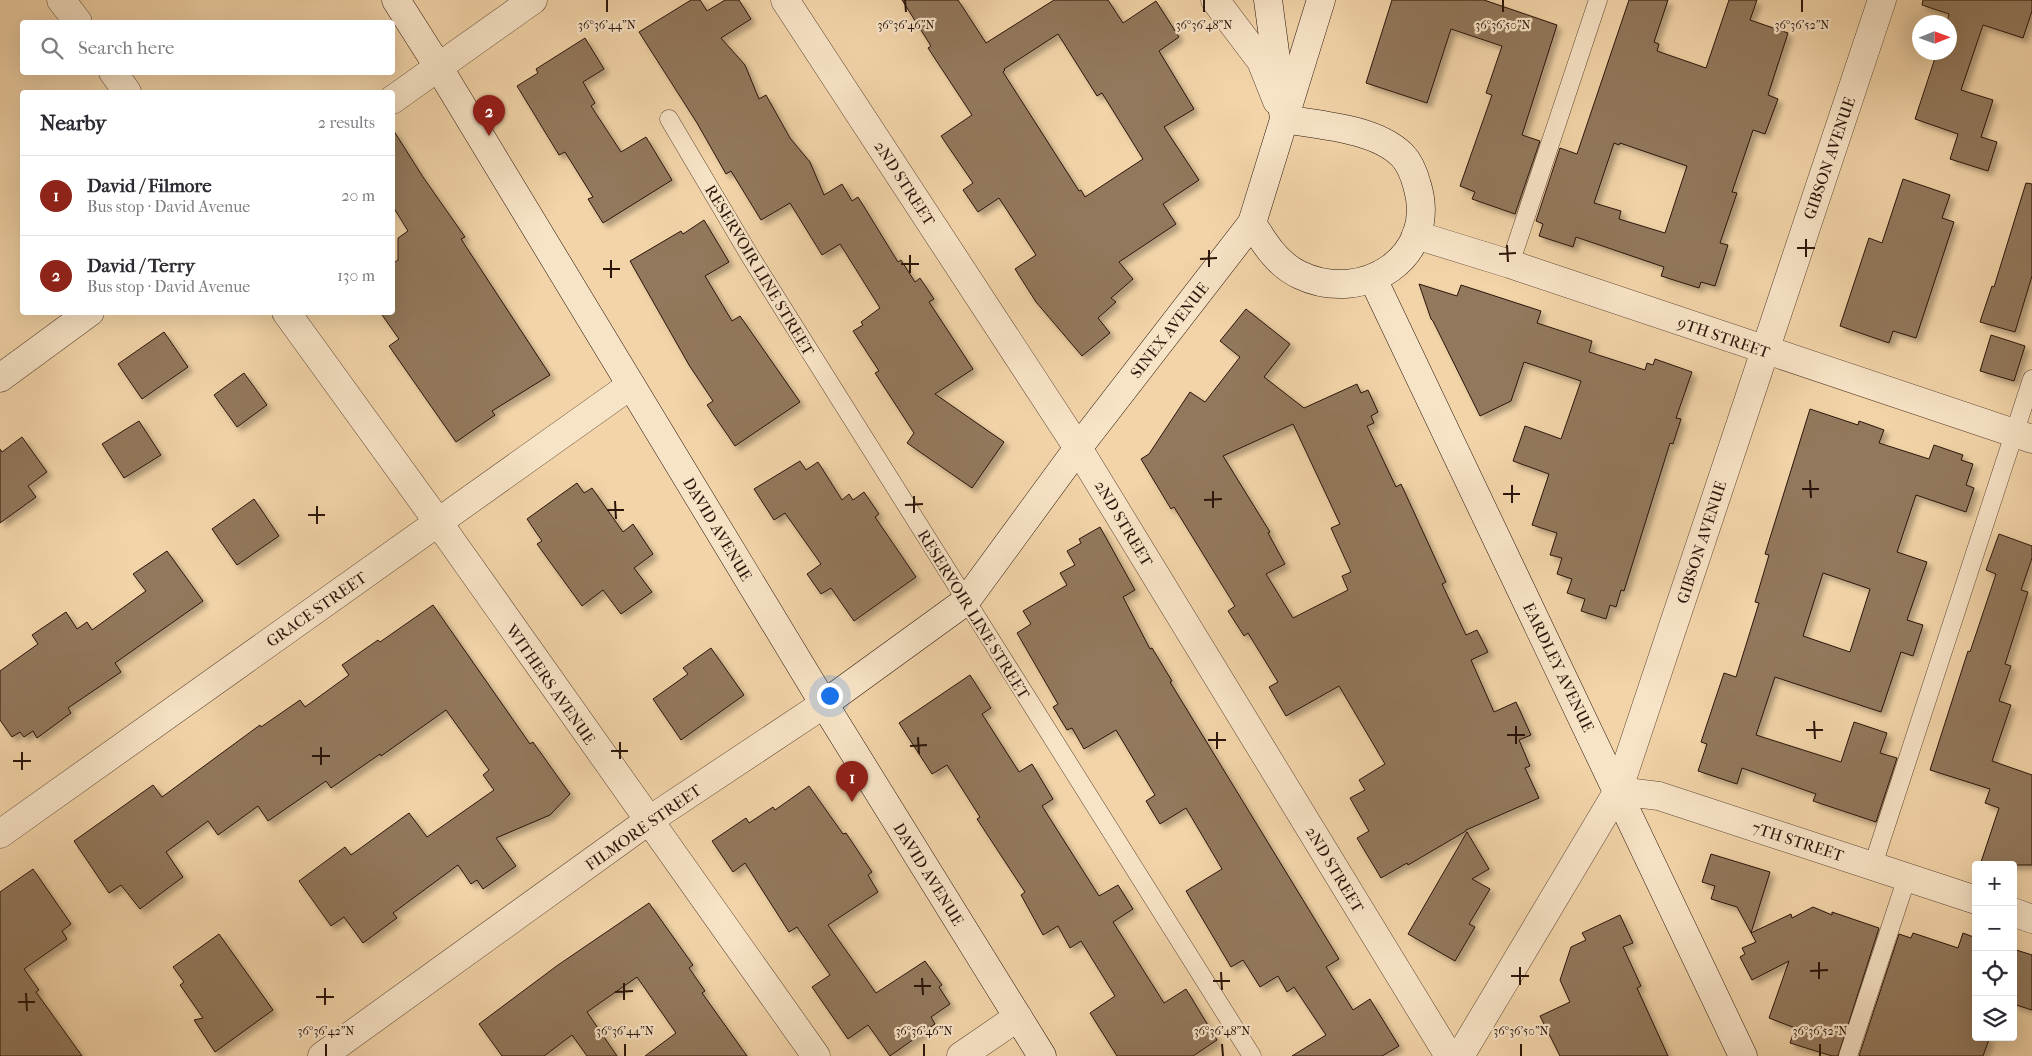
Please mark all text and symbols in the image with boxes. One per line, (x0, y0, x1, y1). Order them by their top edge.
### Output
north arrow (1912, 15, 1957, 60)
text: 36°36'44"N (578, 18, 636, 32)
text: 36°36'46"N (877, 18, 935, 32)
text: 36°36'48"N (1176, 18, 1232, 32)
text: 36°36'50"N (1475, 18, 1531, 32)
text: 36°36'52"N (1775, 18, 1829, 32)
search box (20, 20, 395, 75)
icon: search (38, 34, 66, 62)
text: Search here (78, 37, 174, 59)
street label: GIBSON AVENUE (1800, 94, 1859, 222)
pin: 2 (473, 95, 505, 136)
text: Nearby (40, 111, 106, 135)
text: 2 results (318, 113, 375, 132)
street label: 2ND STREET (870, 137, 939, 229)
text: David / Filmore (87, 175, 212, 197)
street label: RESERVOIR LINE STREET (701, 181, 818, 359)
text: 1 (53, 186, 59, 205)
text: 20 m (341, 186, 375, 205)
text: Bus stop · David Avenue (87, 197, 250, 216)
text: David / Terry (87, 255, 195, 277)
text: 2 (52, 266, 60, 285)
text: 130 m (337, 266, 375, 285)
text: Bus stop · David Avenue (87, 277, 250, 296)
street label: SINEX AVENUE (1126, 278, 1213, 382)
street label: 9TH STREET (1675, 313, 1773, 362)
street label: DAVID AVENUE (679, 474, 756, 585)
street label: 2ND STREET (1090, 477, 1157, 570)
street label: GIBSON AVENUE (1673, 478, 1730, 606)
street label: RESERVOIR LINE STREET (914, 526, 1034, 703)
street label: GRACE STREET (263, 568, 370, 651)
street label: EARDLEY AVENUE (1519, 600, 1598, 735)
street label: WITHERS AVENUE (501, 620, 599, 748)
your location (817, 683, 843, 709)
pin: 1 (836, 761, 868, 802)
street label: FILMORE STREET (582, 780, 705, 875)
street label: 7TH STREET (1749, 818, 1846, 865)
street label: DAVID AVENUE (889, 819, 968, 929)
street label: 2ND STREET (1301, 823, 1368, 916)
map controls (1972, 861, 2017, 1041)
button: + (1972, 861, 2017, 906)
button: − (1972, 906, 2017, 951)
button: locate (1972, 951, 2017, 996)
button: layers (1972, 996, 2017, 1041)
text: 36°36'42"N (298, 1024, 354, 1038)
text: 36°36'44"N (596, 1024, 654, 1038)
text: 36°36'46"N (895, 1024, 953, 1038)
text: 36°36'48"N (1194, 1024, 1250, 1038)
text: 36°36'50"N (1493, 1024, 1549, 1038)
text: 36°36'52"N (1793, 1024, 1847, 1038)

